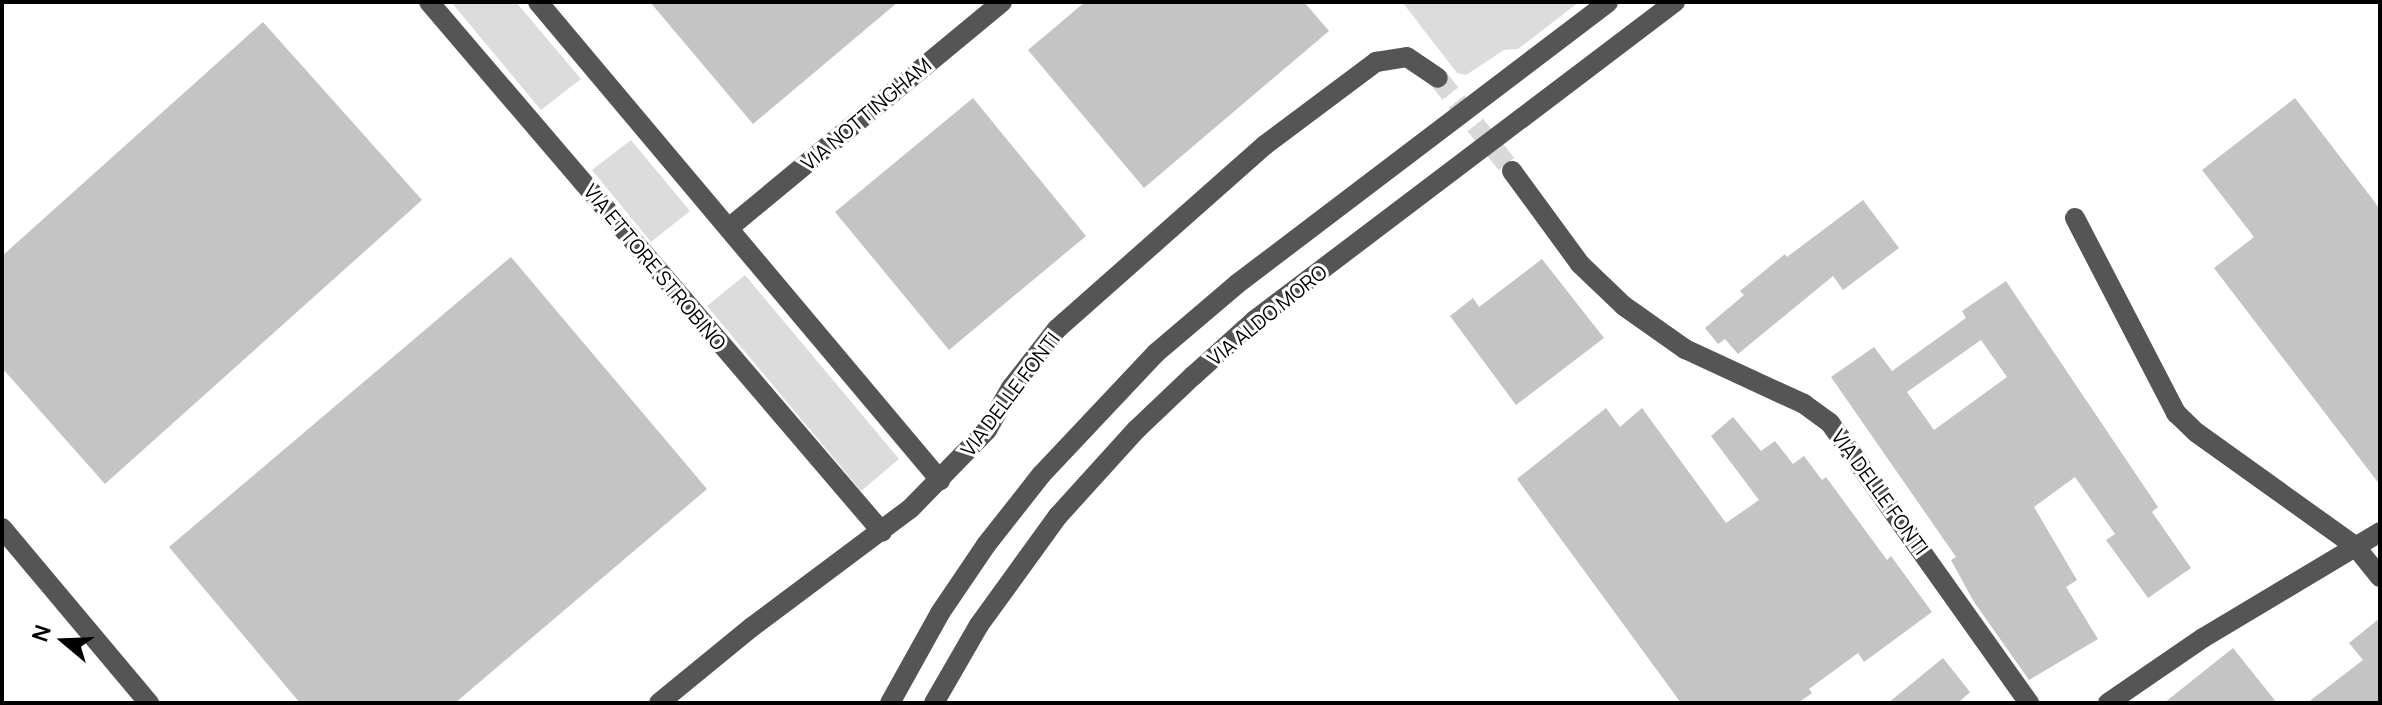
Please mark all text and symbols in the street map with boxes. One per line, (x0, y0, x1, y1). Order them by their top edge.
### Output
street label: VIA NOTTINGHAM (796, 53, 936, 175)
street label: VIA ETTORE STROBINO (579, 179, 731, 355)
street label: VIA ALDO MORO (1203, 260, 1331, 370)
street label: VIA DELLE FONTI (956, 327, 1064, 461)
street label: VIA DELLE FONTI (1827, 425, 1933, 559)
north arrow (24, 601, 104, 681)
text: N (25, 621, 58, 646)

